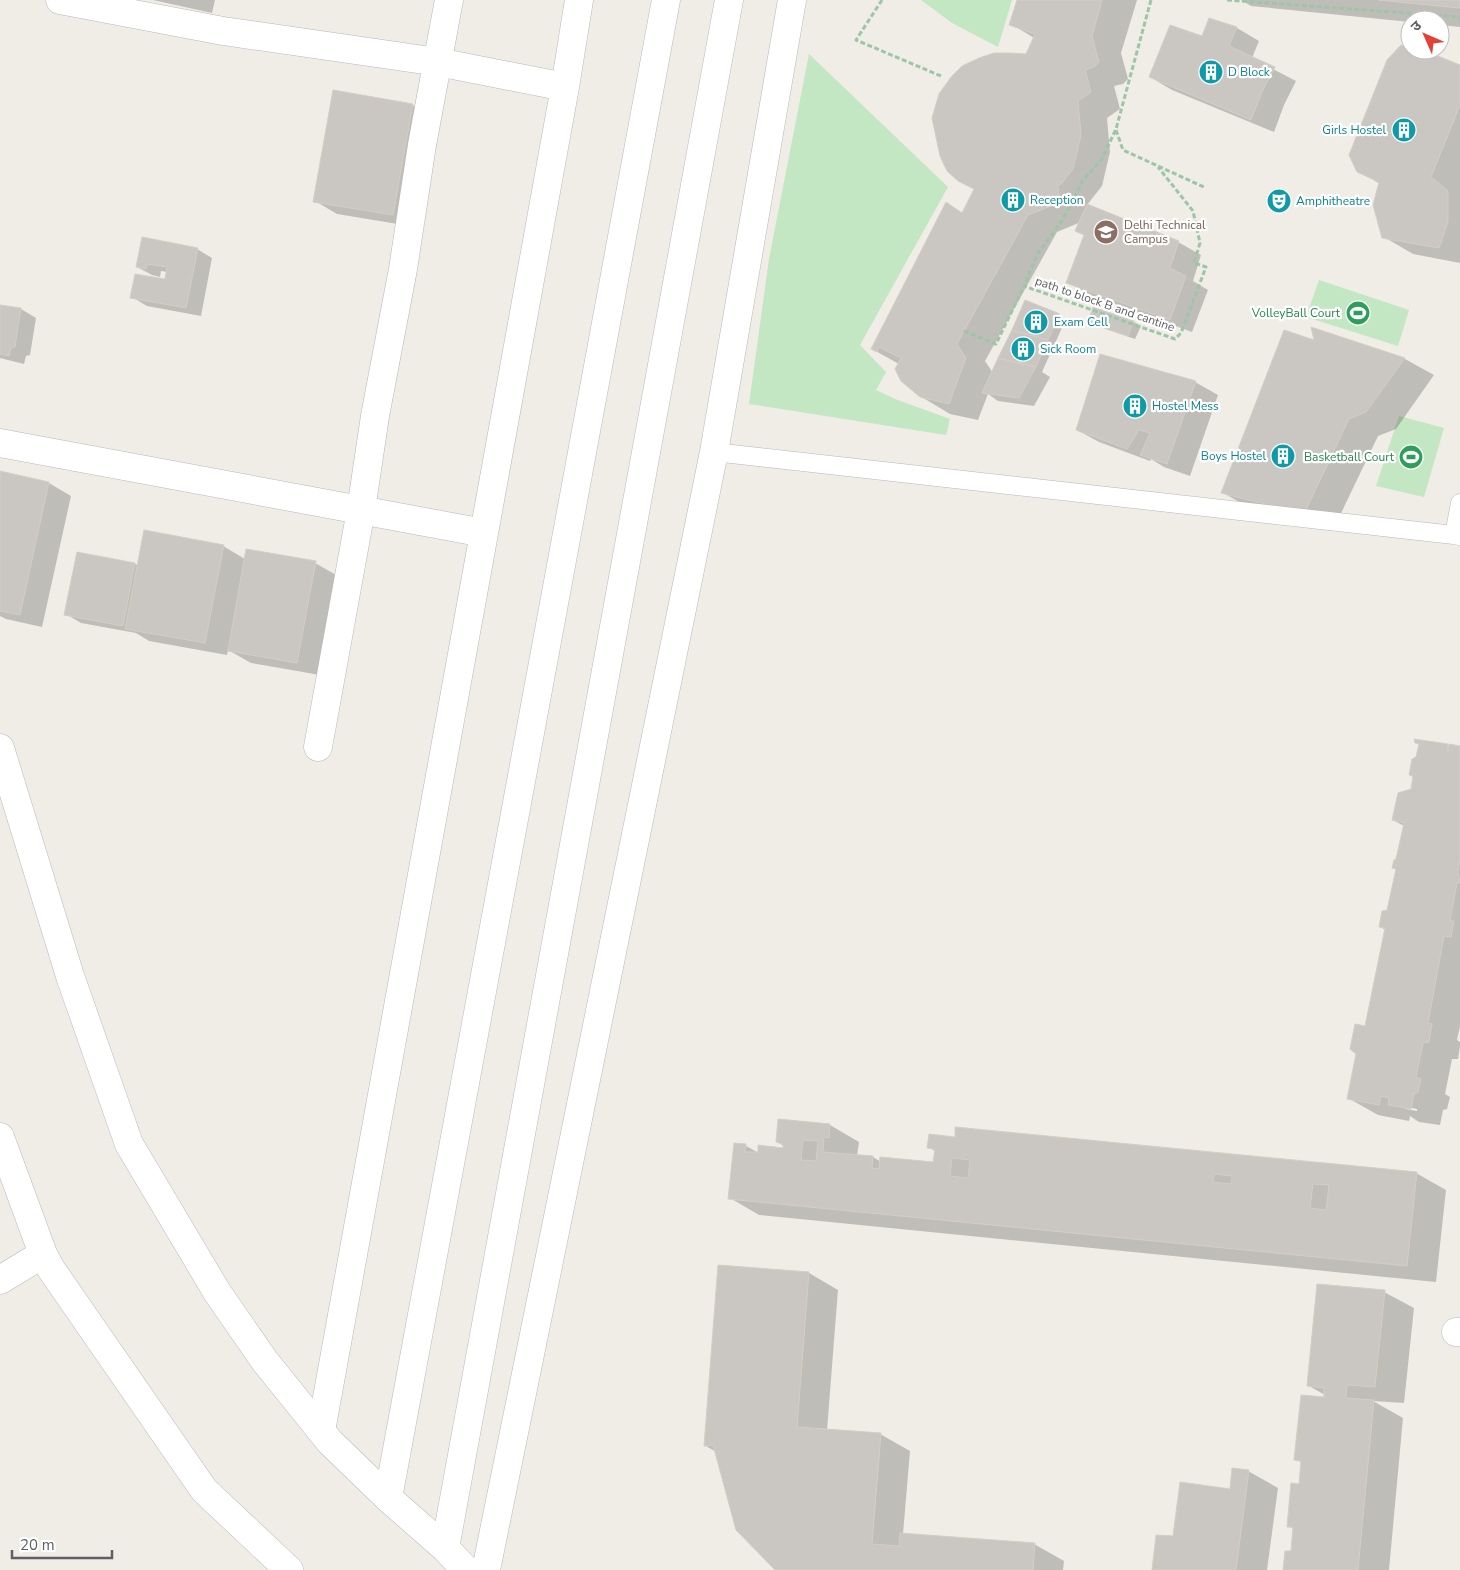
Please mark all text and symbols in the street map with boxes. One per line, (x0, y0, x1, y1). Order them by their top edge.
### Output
north arrow (1400, 10, 1450, 60)
text: उ (1407, 16, 1426, 36)
building icon: D Block (1198, 59, 1224, 85)
place label: D Block (1228, 64, 1271, 80)
building icon: Girls Hostel (1391, 117, 1417, 143)
place label: Girls Hostel (1322, 122, 1386, 138)
building icon: Reception (1000, 187, 1026, 213)
theatre icon: Amphitheatre (1266, 188, 1292, 214)
place label: Reception (1030, 192, 1084, 208)
place label: Amphitheatre (1296, 193, 1370, 209)
place label: Delhi Technical Campus (1124, 217, 1206, 247)
school or university icon: Delhi Technical Campus (1093, 219, 1119, 245)
street label: path to block B and cantine (1033, 273, 1177, 335)
sports icon: VolleyBall Court (1345, 300, 1371, 326)
place label: VolleyBall Court (1251, 305, 1341, 321)
building icon: Exam Cell (1023, 309, 1049, 335)
place label: Exam Cell (1054, 314, 1109, 330)
building icon: Sick Room (1010, 336, 1036, 362)
place label: Sick Room (1040, 341, 1096, 357)
building icon: Hostel Mess (1122, 393, 1148, 419)
place label: Hostel Mess (1152, 398, 1219, 414)
building icon: Boys Hostel (1270, 443, 1296, 469)
sports icon: Basketball Court (1398, 444, 1424, 470)
place label: Boys Hostel (1201, 448, 1266, 464)
place label: Basketball Court (1304, 449, 1395, 465)
scale bar (12, 1528, 112, 1560)
text: 20 m (20, 1535, 55, 1555)

